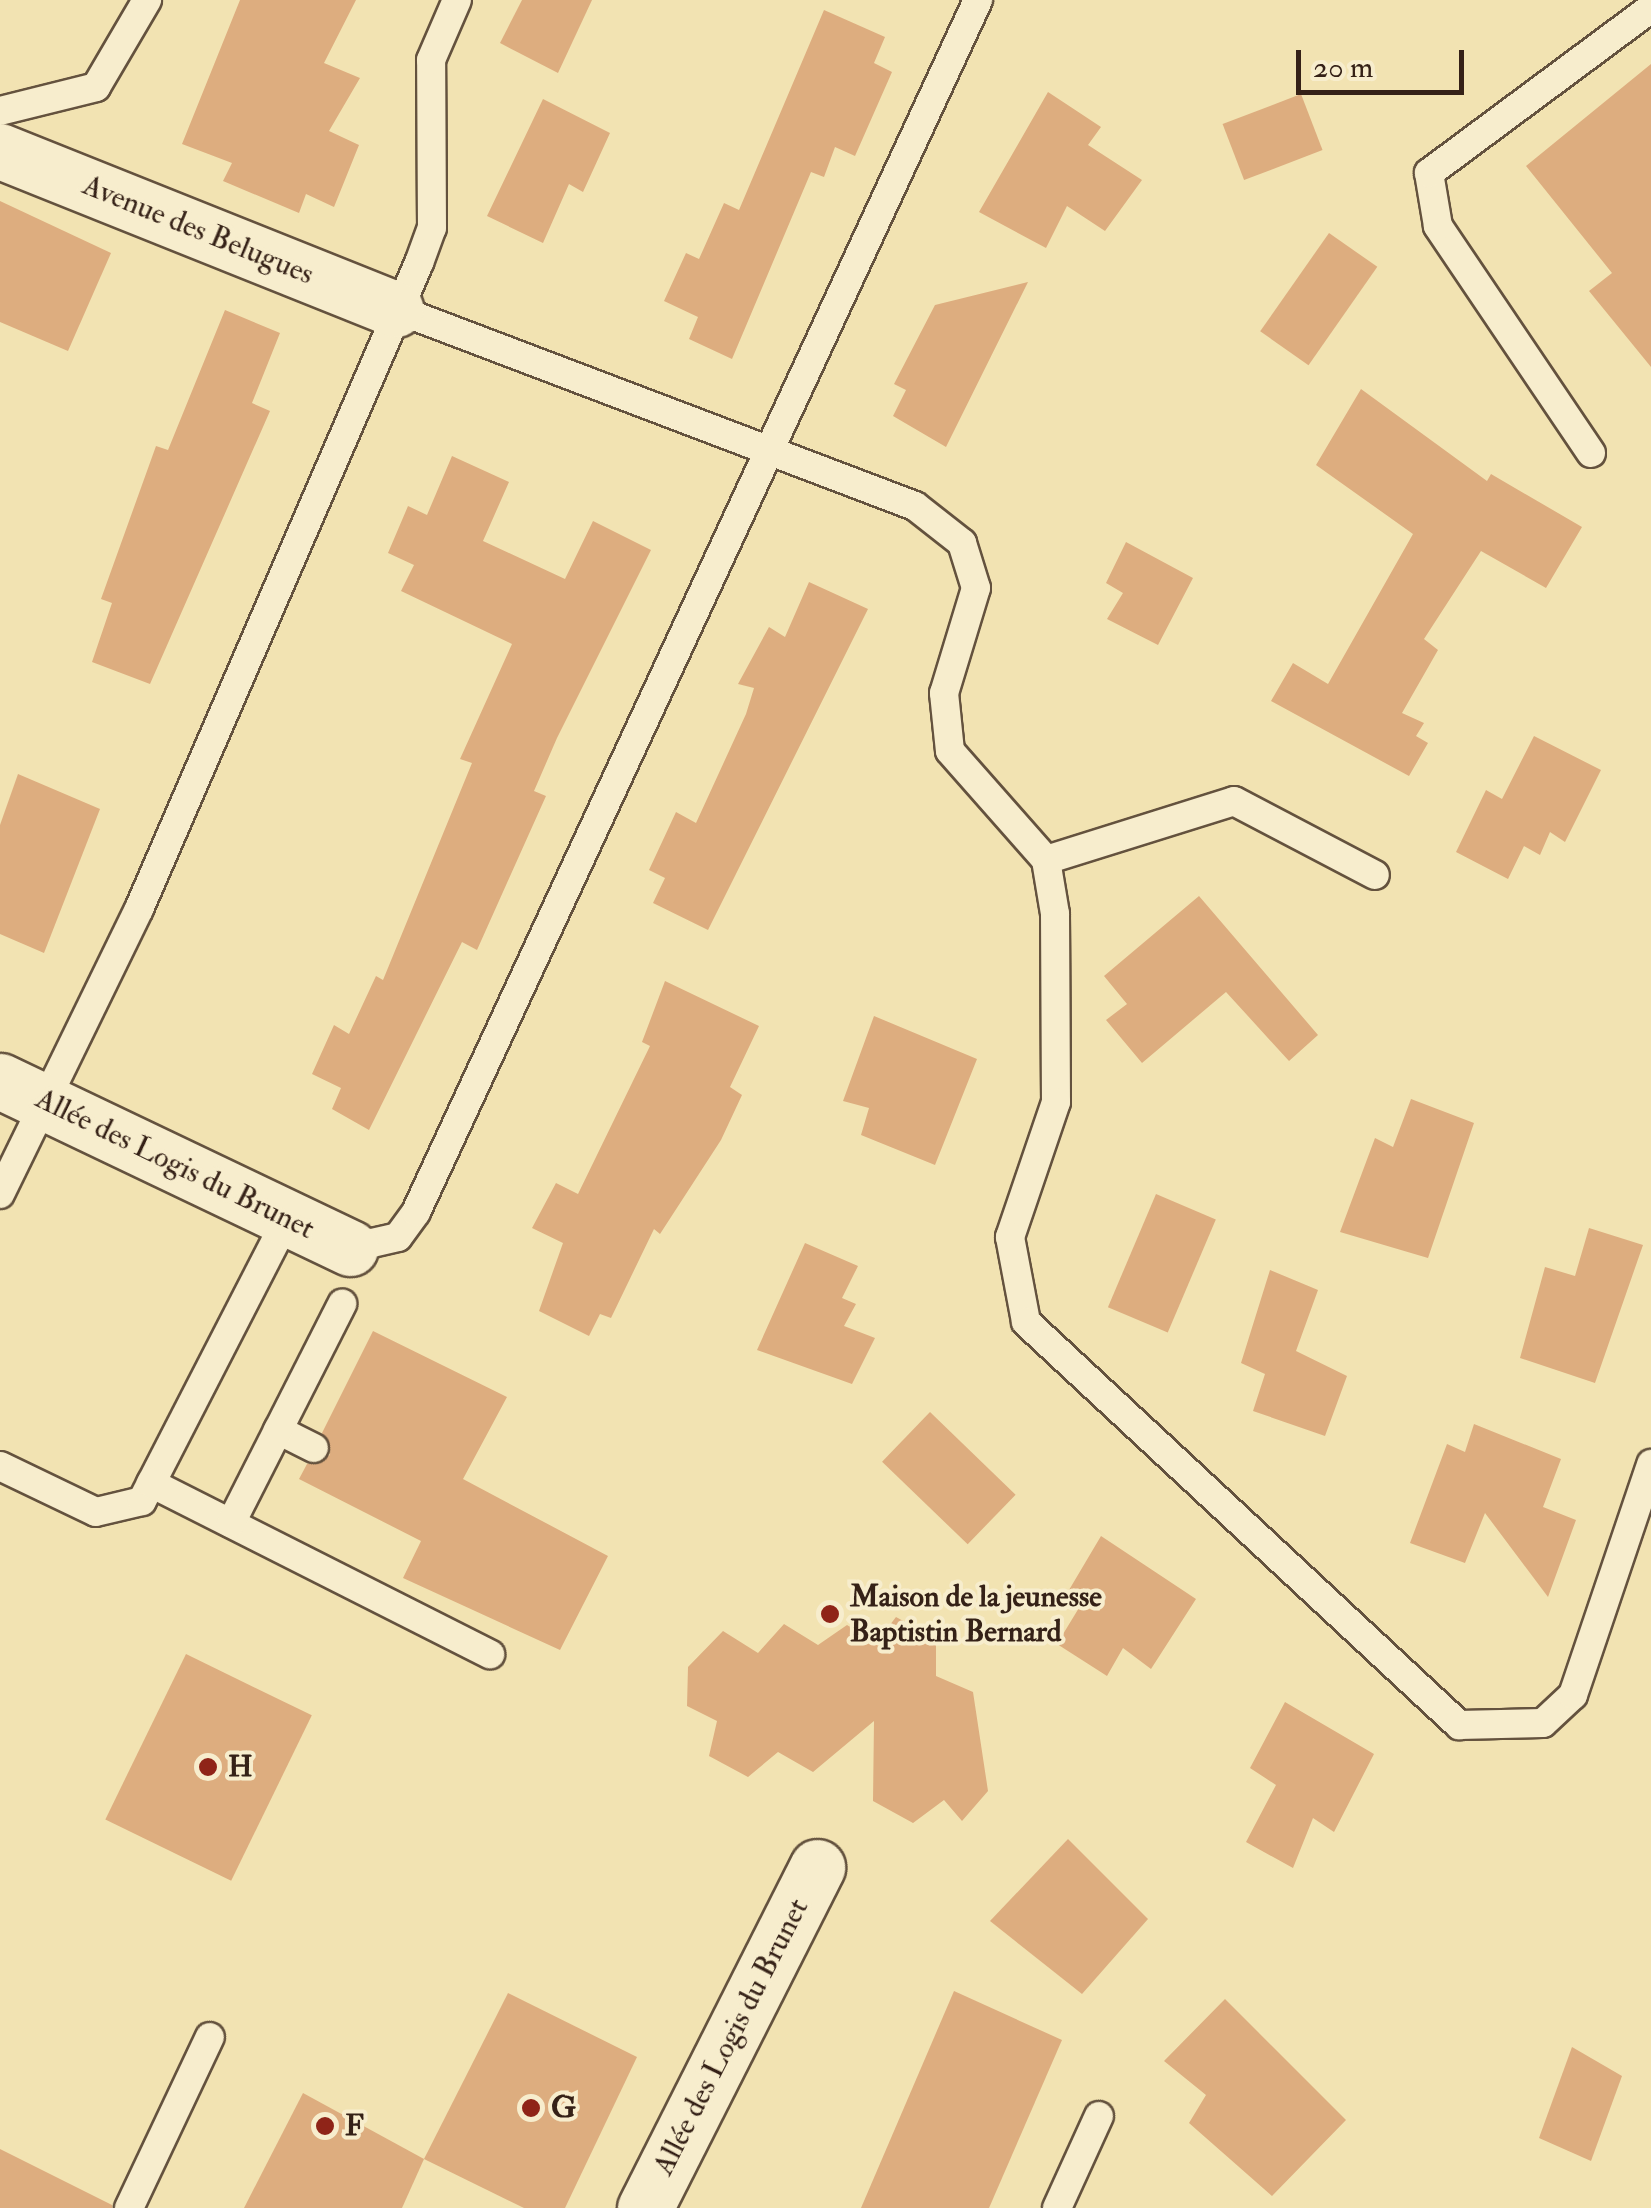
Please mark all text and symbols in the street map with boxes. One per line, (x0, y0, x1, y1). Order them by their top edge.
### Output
scale bar (1301, 30, 1468, 92)
text: 20 m (1313, 49, 1373, 86)
street label: Avenue des Belugues (77, 167, 319, 293)
street label: Allée des Logis du Brunet (30, 1081, 320, 1247)
place label: Maison de la jeunesse Baptistin Bernard (850, 1579, 1102, 1650)
marker: Maison de la jeunesse Baptistin Bernard (819, 1603, 841, 1625)
place label: H (228, 1749, 253, 1785)
marker: H (197, 1756, 219, 1778)
street label: Allée des Logis du Brunet (646, 1893, 816, 2181)
place label: G (551, 2090, 576, 2126)
marker: G (520, 2097, 542, 2119)
place label: F (345, 2108, 364, 2144)
marker: F (314, 2115, 336, 2137)

